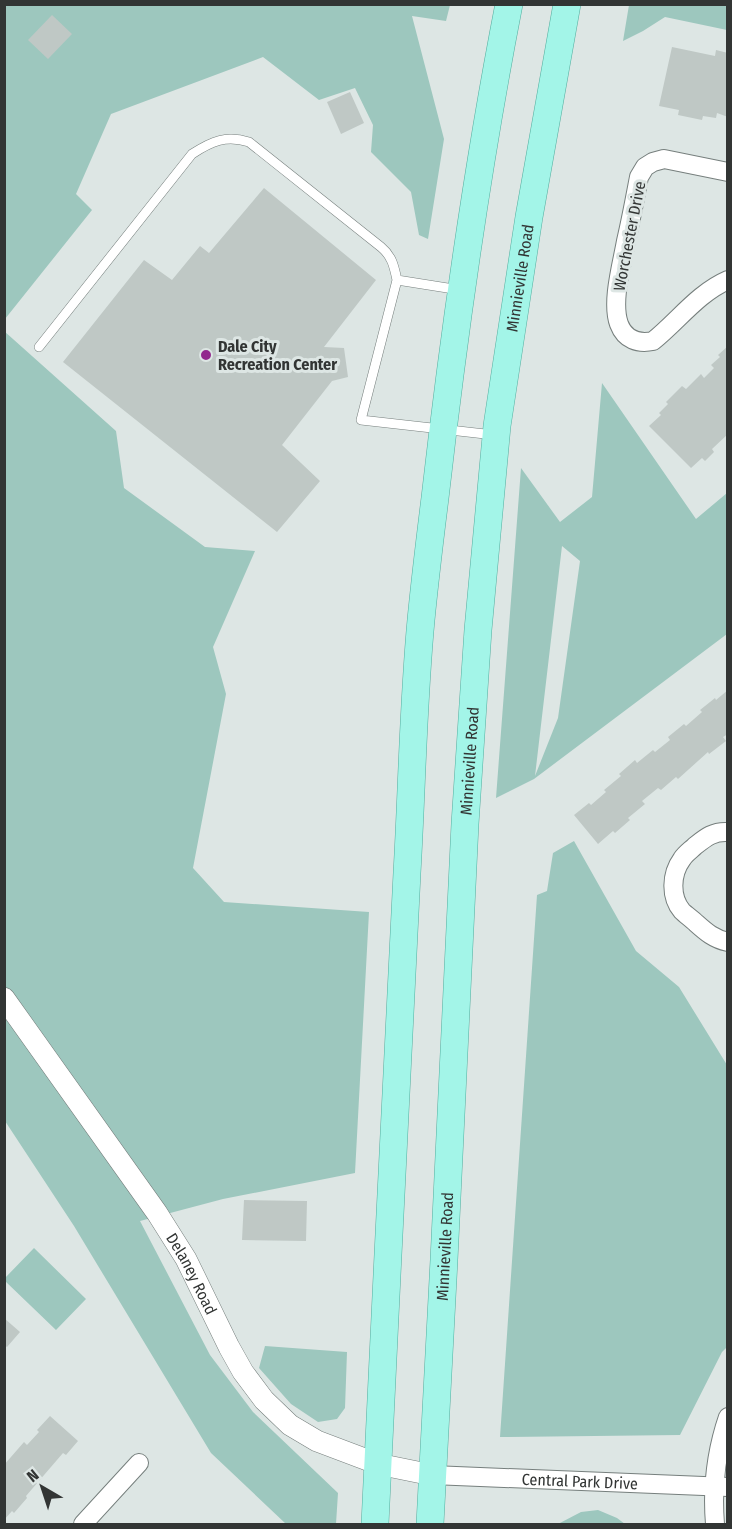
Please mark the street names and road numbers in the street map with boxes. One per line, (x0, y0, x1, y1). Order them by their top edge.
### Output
street label: Worchester Drive (610, 179, 649, 293)
street label: Minnieville Road (503, 223, 538, 333)
street label: Minnieville Road (457, 706, 483, 816)
street label: Minnieville Road (433, 1192, 457, 1301)
street label: Delaney Road (162, 1230, 221, 1318)
street label: Central Park Drive (521, 1470, 638, 1493)

